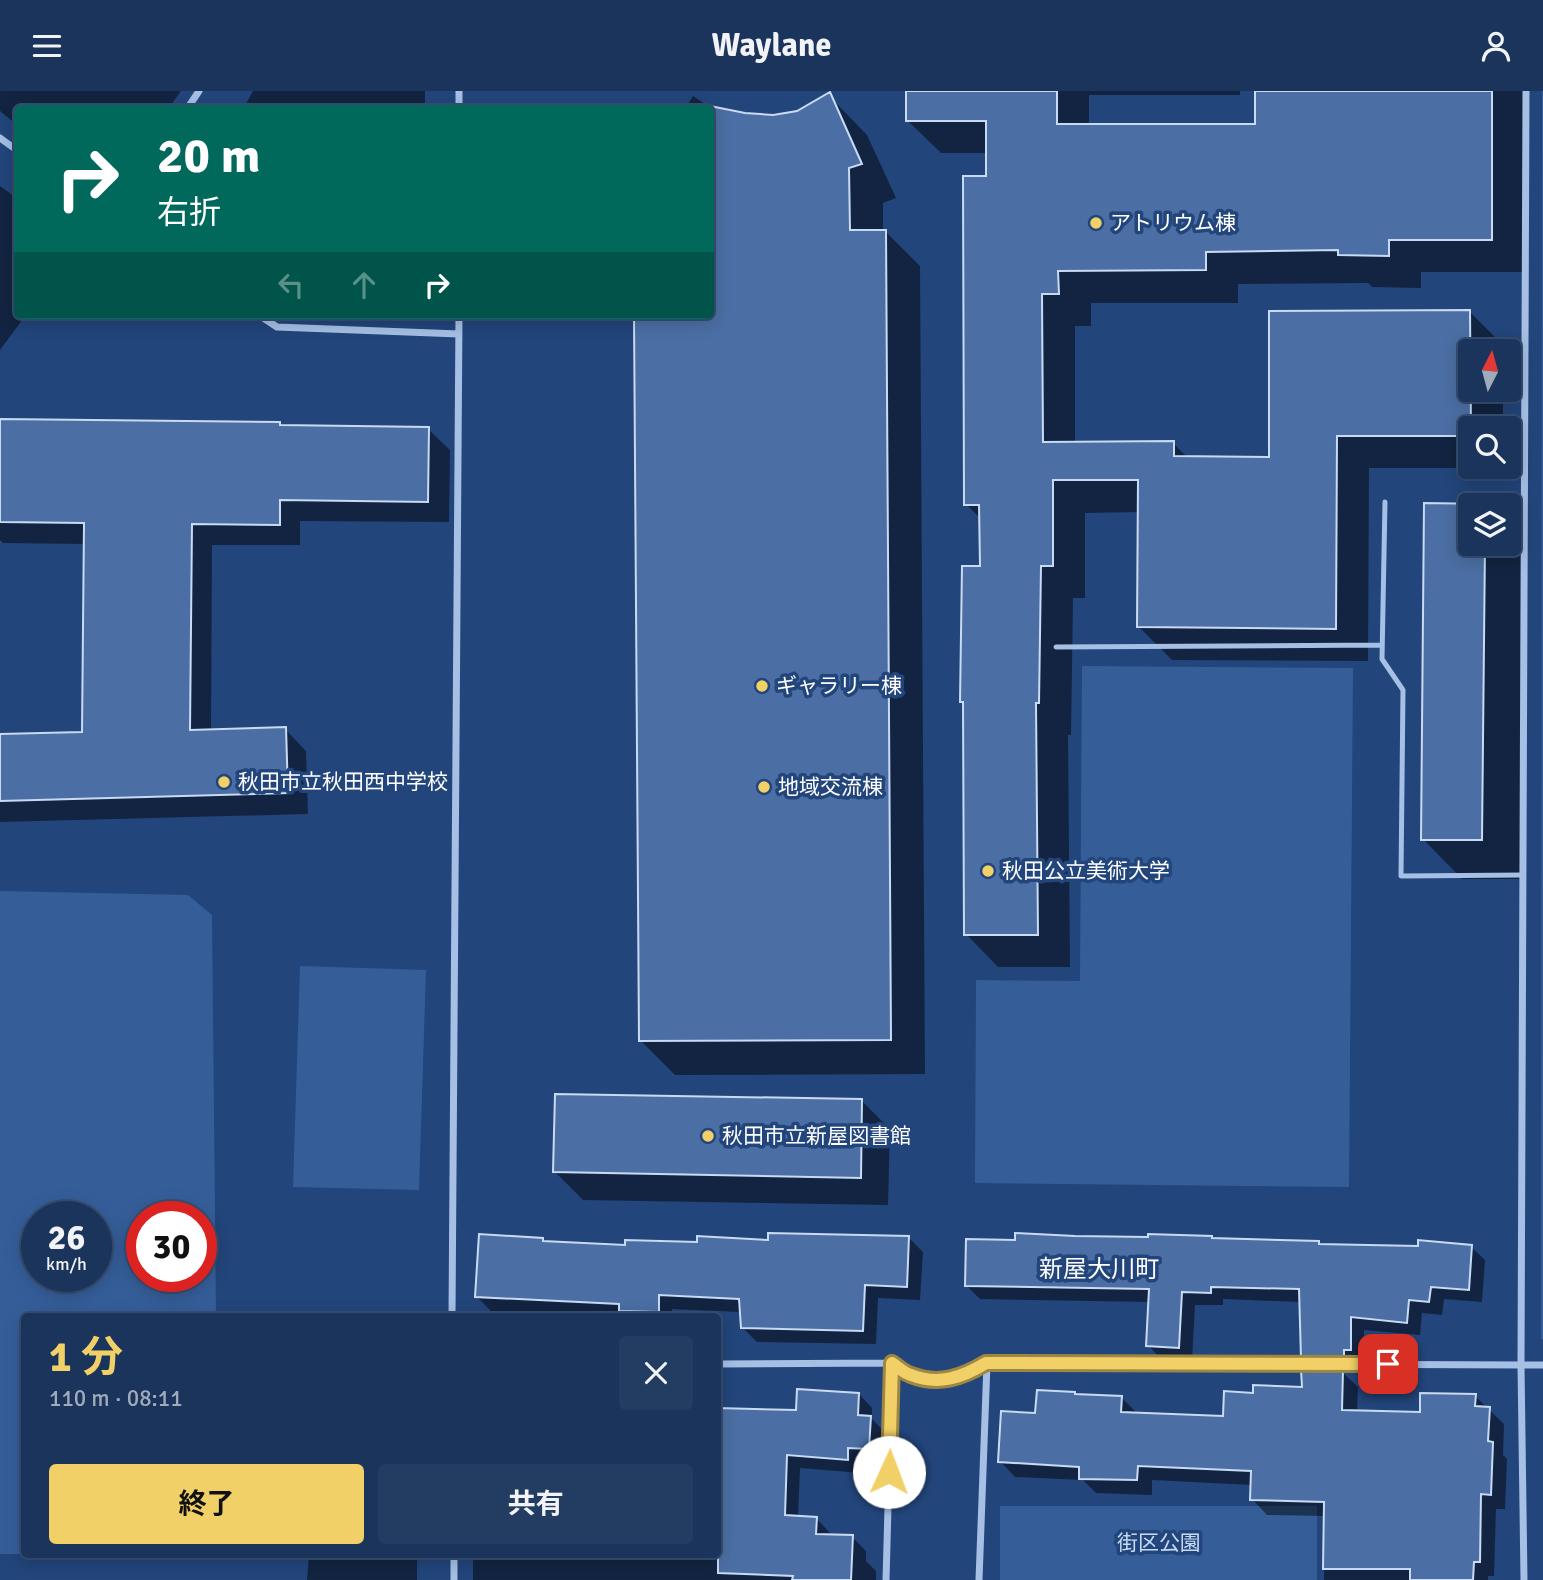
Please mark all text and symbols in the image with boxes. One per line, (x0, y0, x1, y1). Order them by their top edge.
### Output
text: Waylane (712, 26, 831, 65)
icon: menu (28, 27, 66, 65)
icon: person (1477, 27, 1515, 65)
text: 20 m (157, 126, 260, 186)
icon: right (42, 133, 133, 224)
text: 右折 (157, 193, 221, 232)
place label: アトリウム棟 (1110, 210, 1236, 236)
marker: アトリウム棟 (1088, 215, 1104, 231)
icon: left (272, 266, 310, 304)
icon: ahead (345, 266, 383, 304)
icon: right (418, 266, 456, 304)
north arrow (1458, 339, 1521, 403)
map controls (1458, 339, 1521, 556)
button: search (1458, 416, 1521, 479)
button: layers (1458, 493, 1521, 556)
place label: ギャラリー棟 (776, 673, 902, 699)
marker: ギャラリー棟 (754, 678, 770, 694)
place label: 秋田市立秋田西中学校 (238, 769, 448, 795)
marker: 秋田市立秋田西中学校 (216, 774, 232, 790)
place label: 地域交流棟 (778, 774, 883, 800)
marker: 地域交流棟 (756, 779, 772, 795)
place label: 秋田公立美術大学 (1002, 858, 1170, 884)
marker: 秋田公立美術大学 (980, 863, 996, 879)
place label: 秋田市立新屋図書館 (722, 1123, 911, 1149)
marker: 秋田市立新屋図書館 (700, 1128, 716, 1144)
speed limit sign: 30 (126, 1201, 217, 1292)
text: 26 (48, 1216, 85, 1259)
text: km/h (46, 1253, 87, 1275)
district label: 新屋大川町 (1039, 1254, 1159, 1284)
text: 1 分 (49, 1332, 123, 1383)
pin (1358, 1334, 1418, 1394)
button: close (619, 1336, 693, 1410)
icon: arrive (1369, 1345, 1407, 1383)
text: 110 m · 08:11 (49, 1384, 183, 1413)
position arrow (852, 1435, 926, 1509)
button: 終了 (49, 1464, 364, 1544)
button: 共有 (378, 1464, 693, 1544)
park label: 街区公園 (1117, 1530, 1201, 1556)

